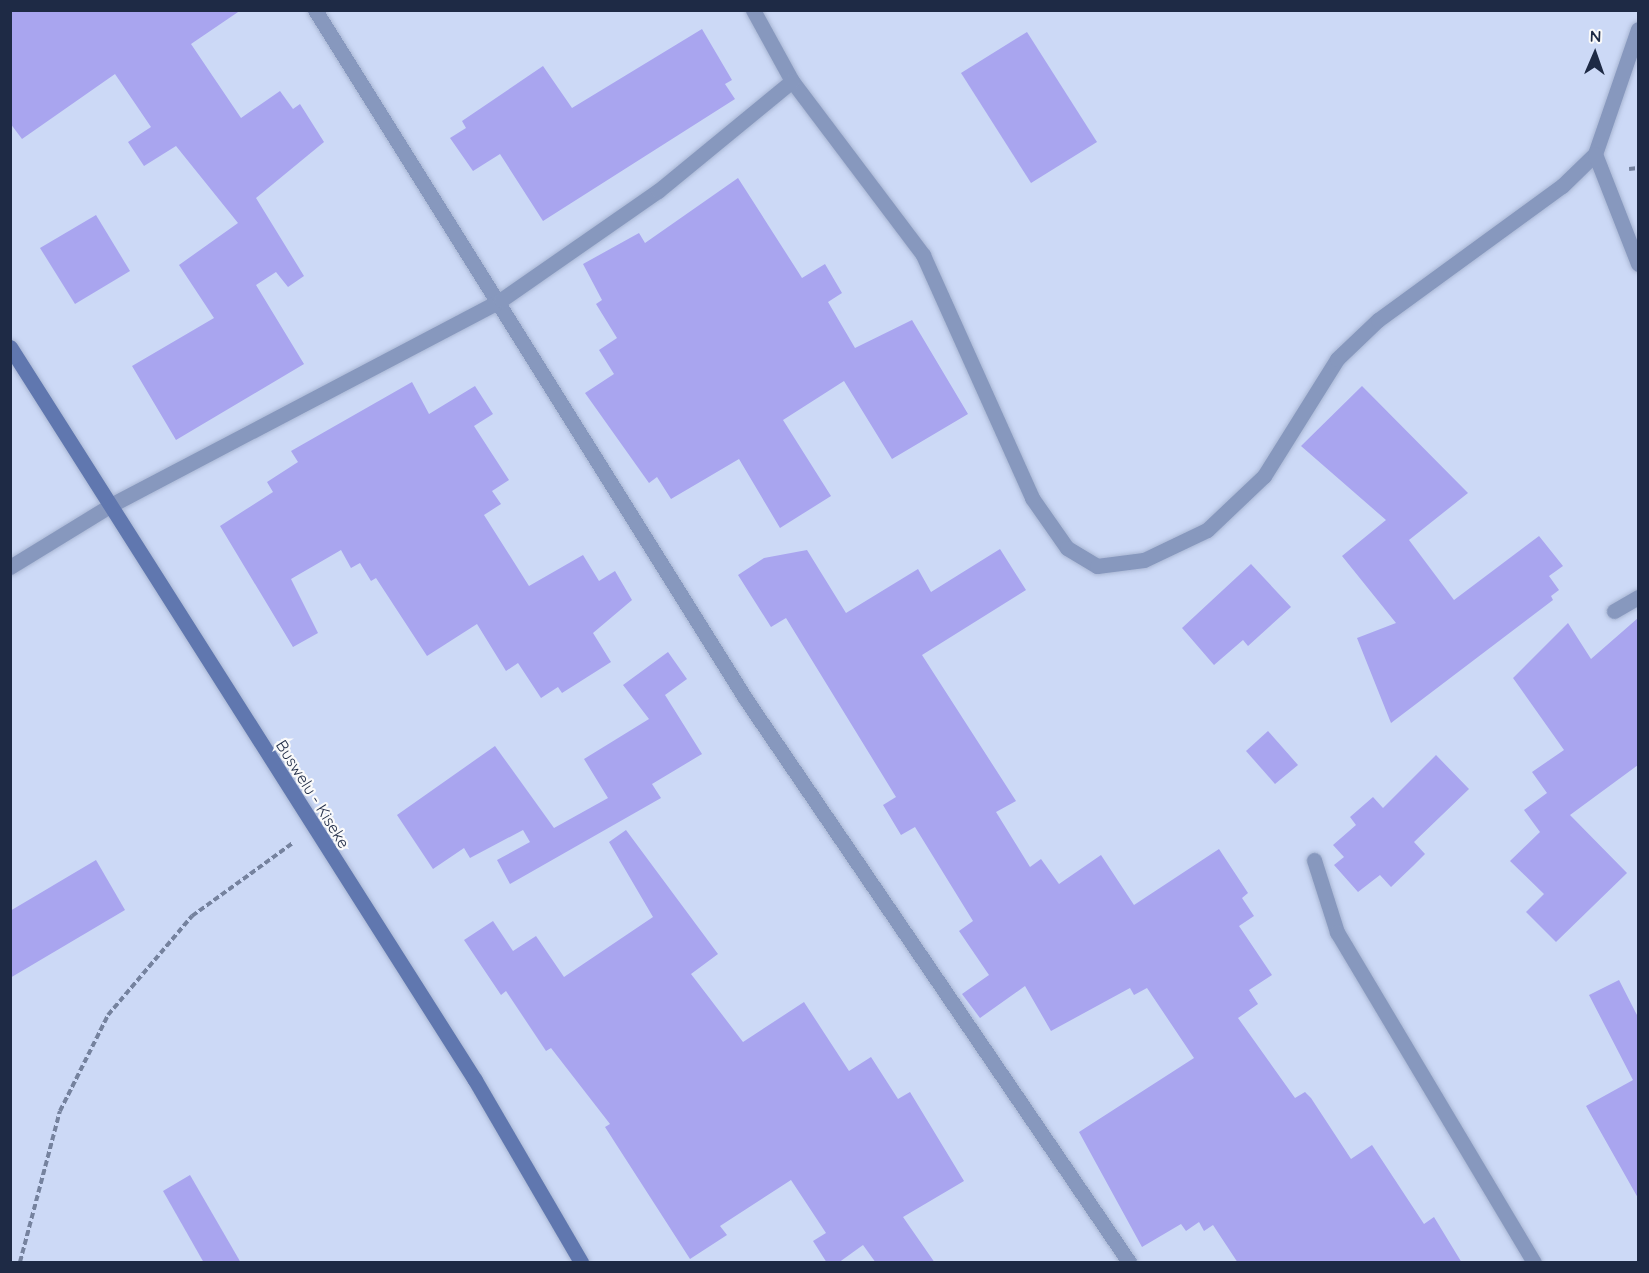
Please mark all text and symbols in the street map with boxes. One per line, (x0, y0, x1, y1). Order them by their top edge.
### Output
north arrow (1565, 24, 1625, 84)
text: N (1589, 26, 1602, 46)
street label: Buswelu - Kiseke (272, 736, 354, 852)

